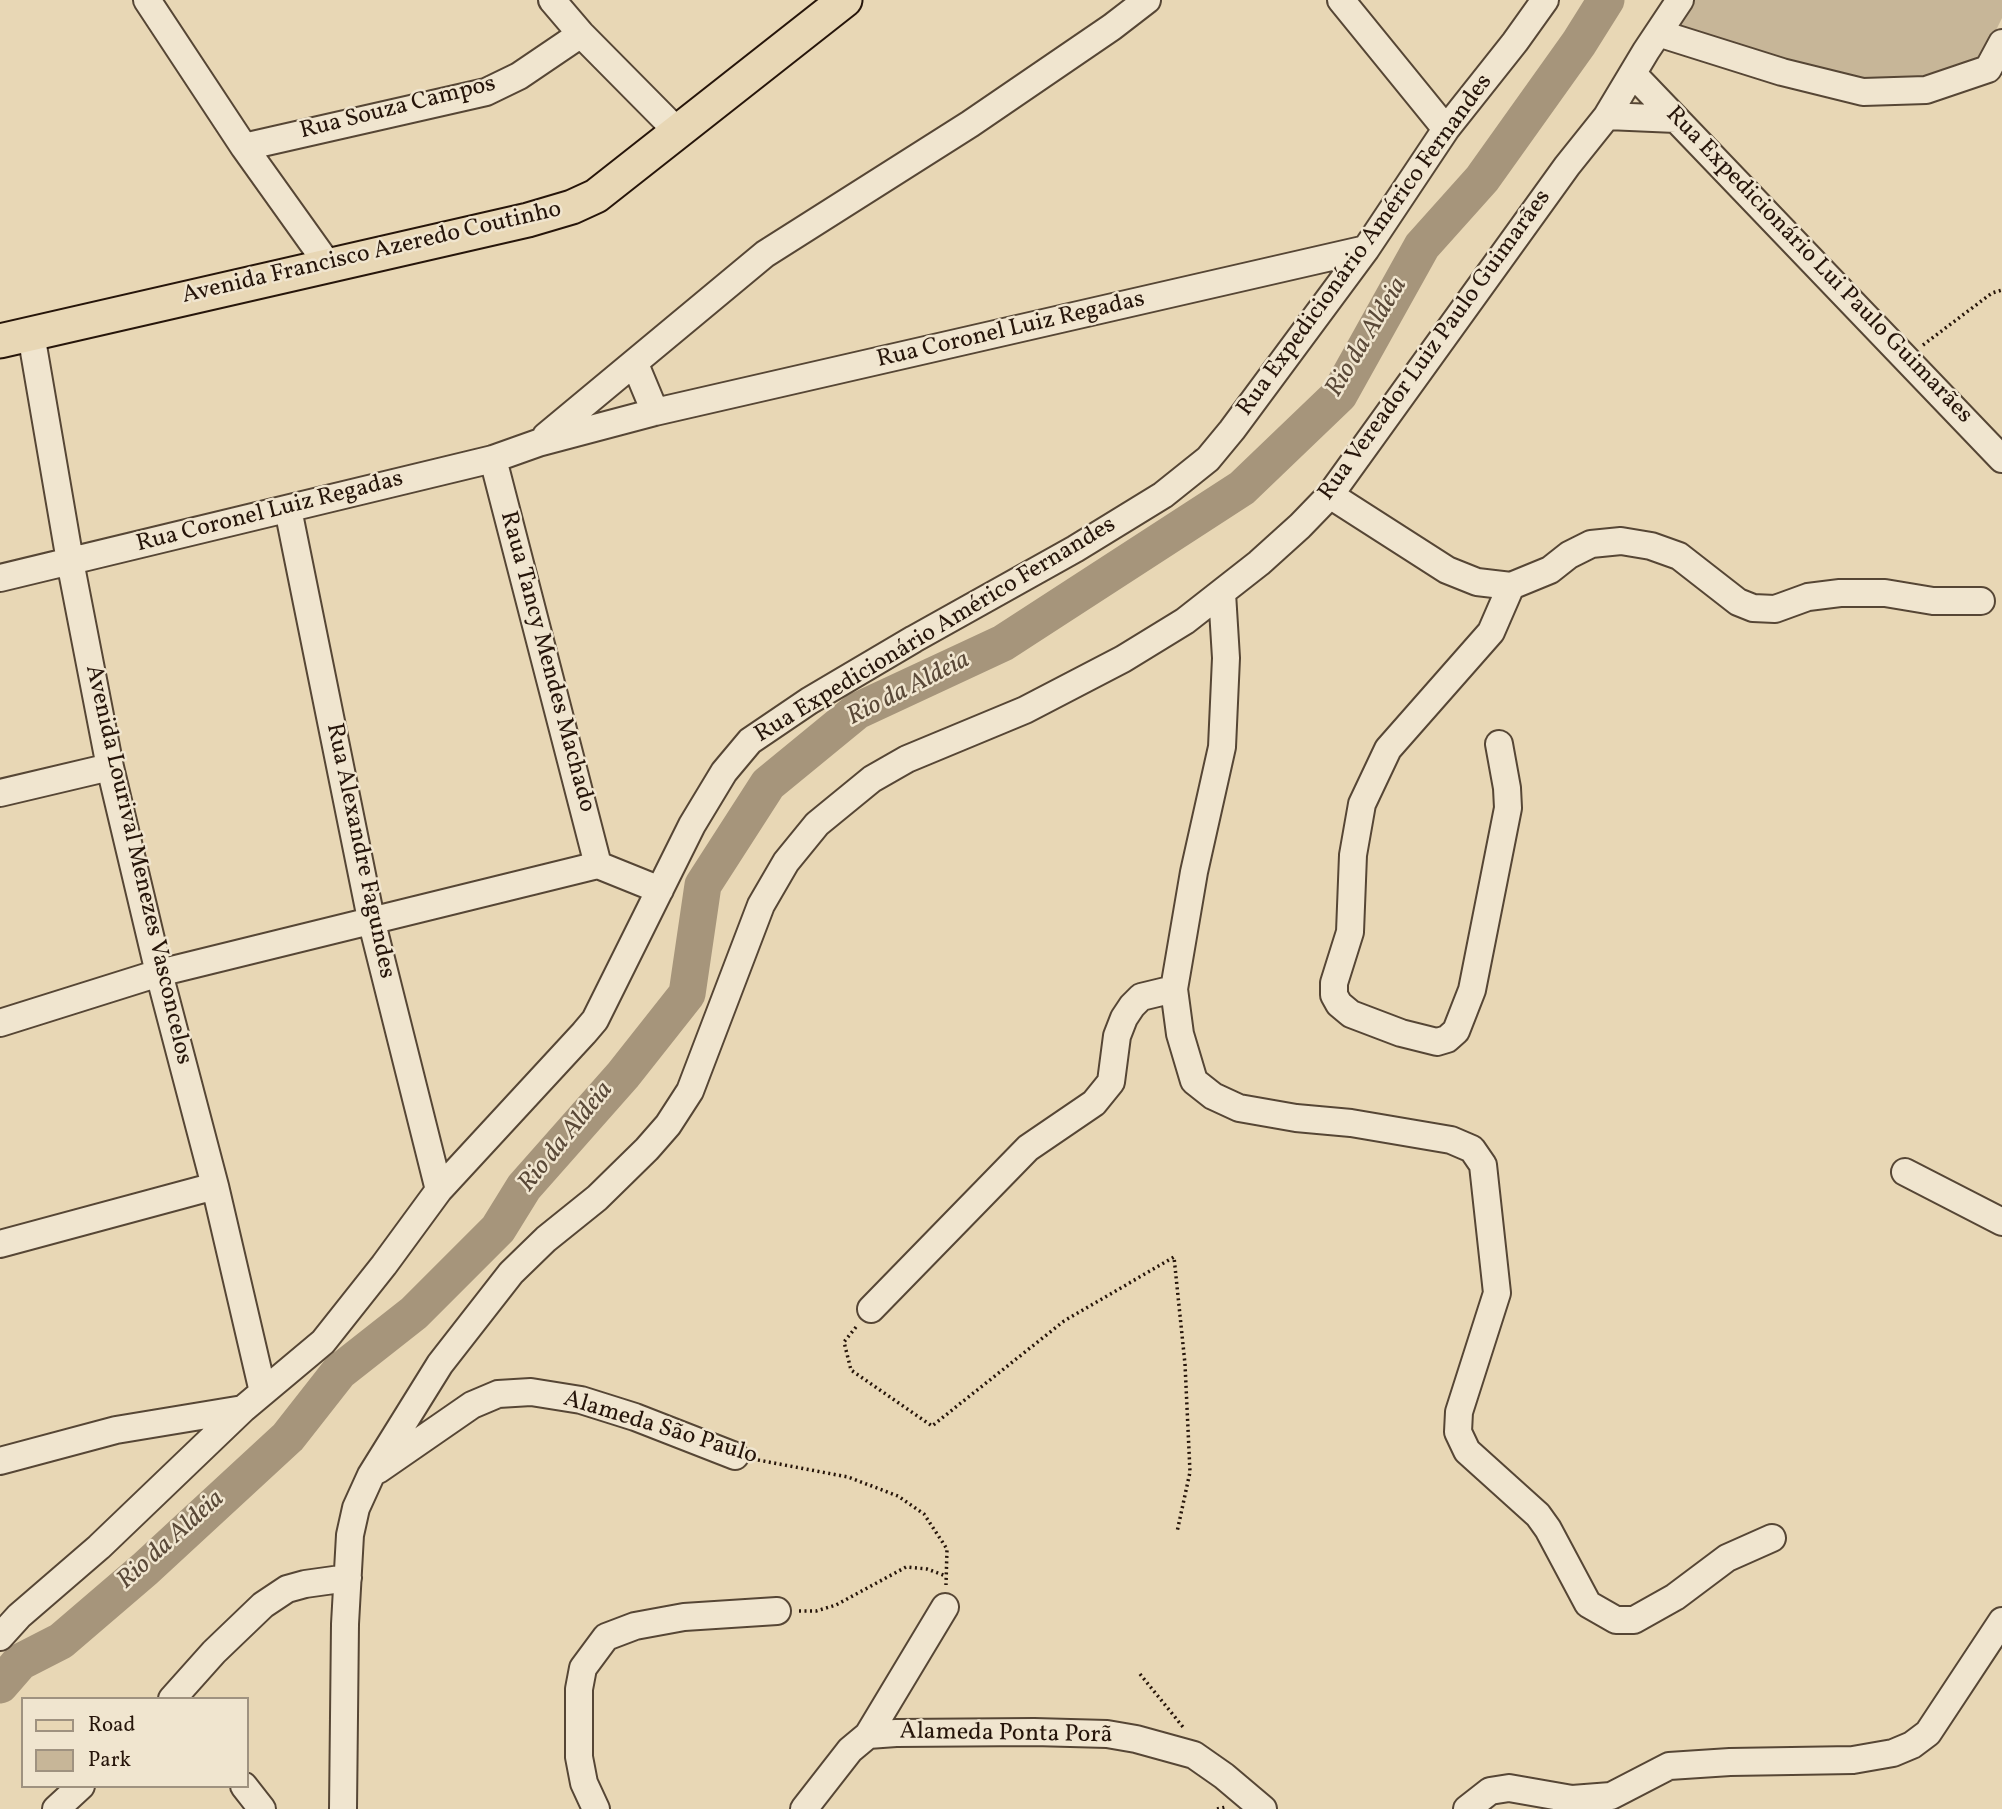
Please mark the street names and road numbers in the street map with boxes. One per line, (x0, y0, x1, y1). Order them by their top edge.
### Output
street label: Rua Expedicionário Américo Fernandes (1232, 69, 1500, 423)
street label: Rua Souza Campos (297, 71, 499, 147)
street label: Rua Expedicionário Lui Paulo Guimarães (1658, 101, 1978, 431)
street label: Rua Vereador Luiz Paulo Guimarães (1314, 185, 1558, 507)
street label: Avenida Francisco Azeredo Coutinho (179, 196, 565, 312)
street label: Rua Coronel Luiz Regadas (874, 286, 1148, 376)
street label: Rua Coronel Luiz Regadas (134, 466, 406, 560)
street label: Raua Tancy Mendes Machado (492, 508, 600, 816)
street label: Rua Expedicionário Américo Fernandes (750, 512, 1122, 750)
street label: Avenida Lourival Menezes Vasconcelos (77, 663, 197, 1067)
street label: Rua Alexandre Fagundes (318, 721, 400, 981)
street label: Alameda São Paulo (560, 1386, 760, 1472)
street label: Alameda Ponta Porã (899, 1719, 1113, 1751)

